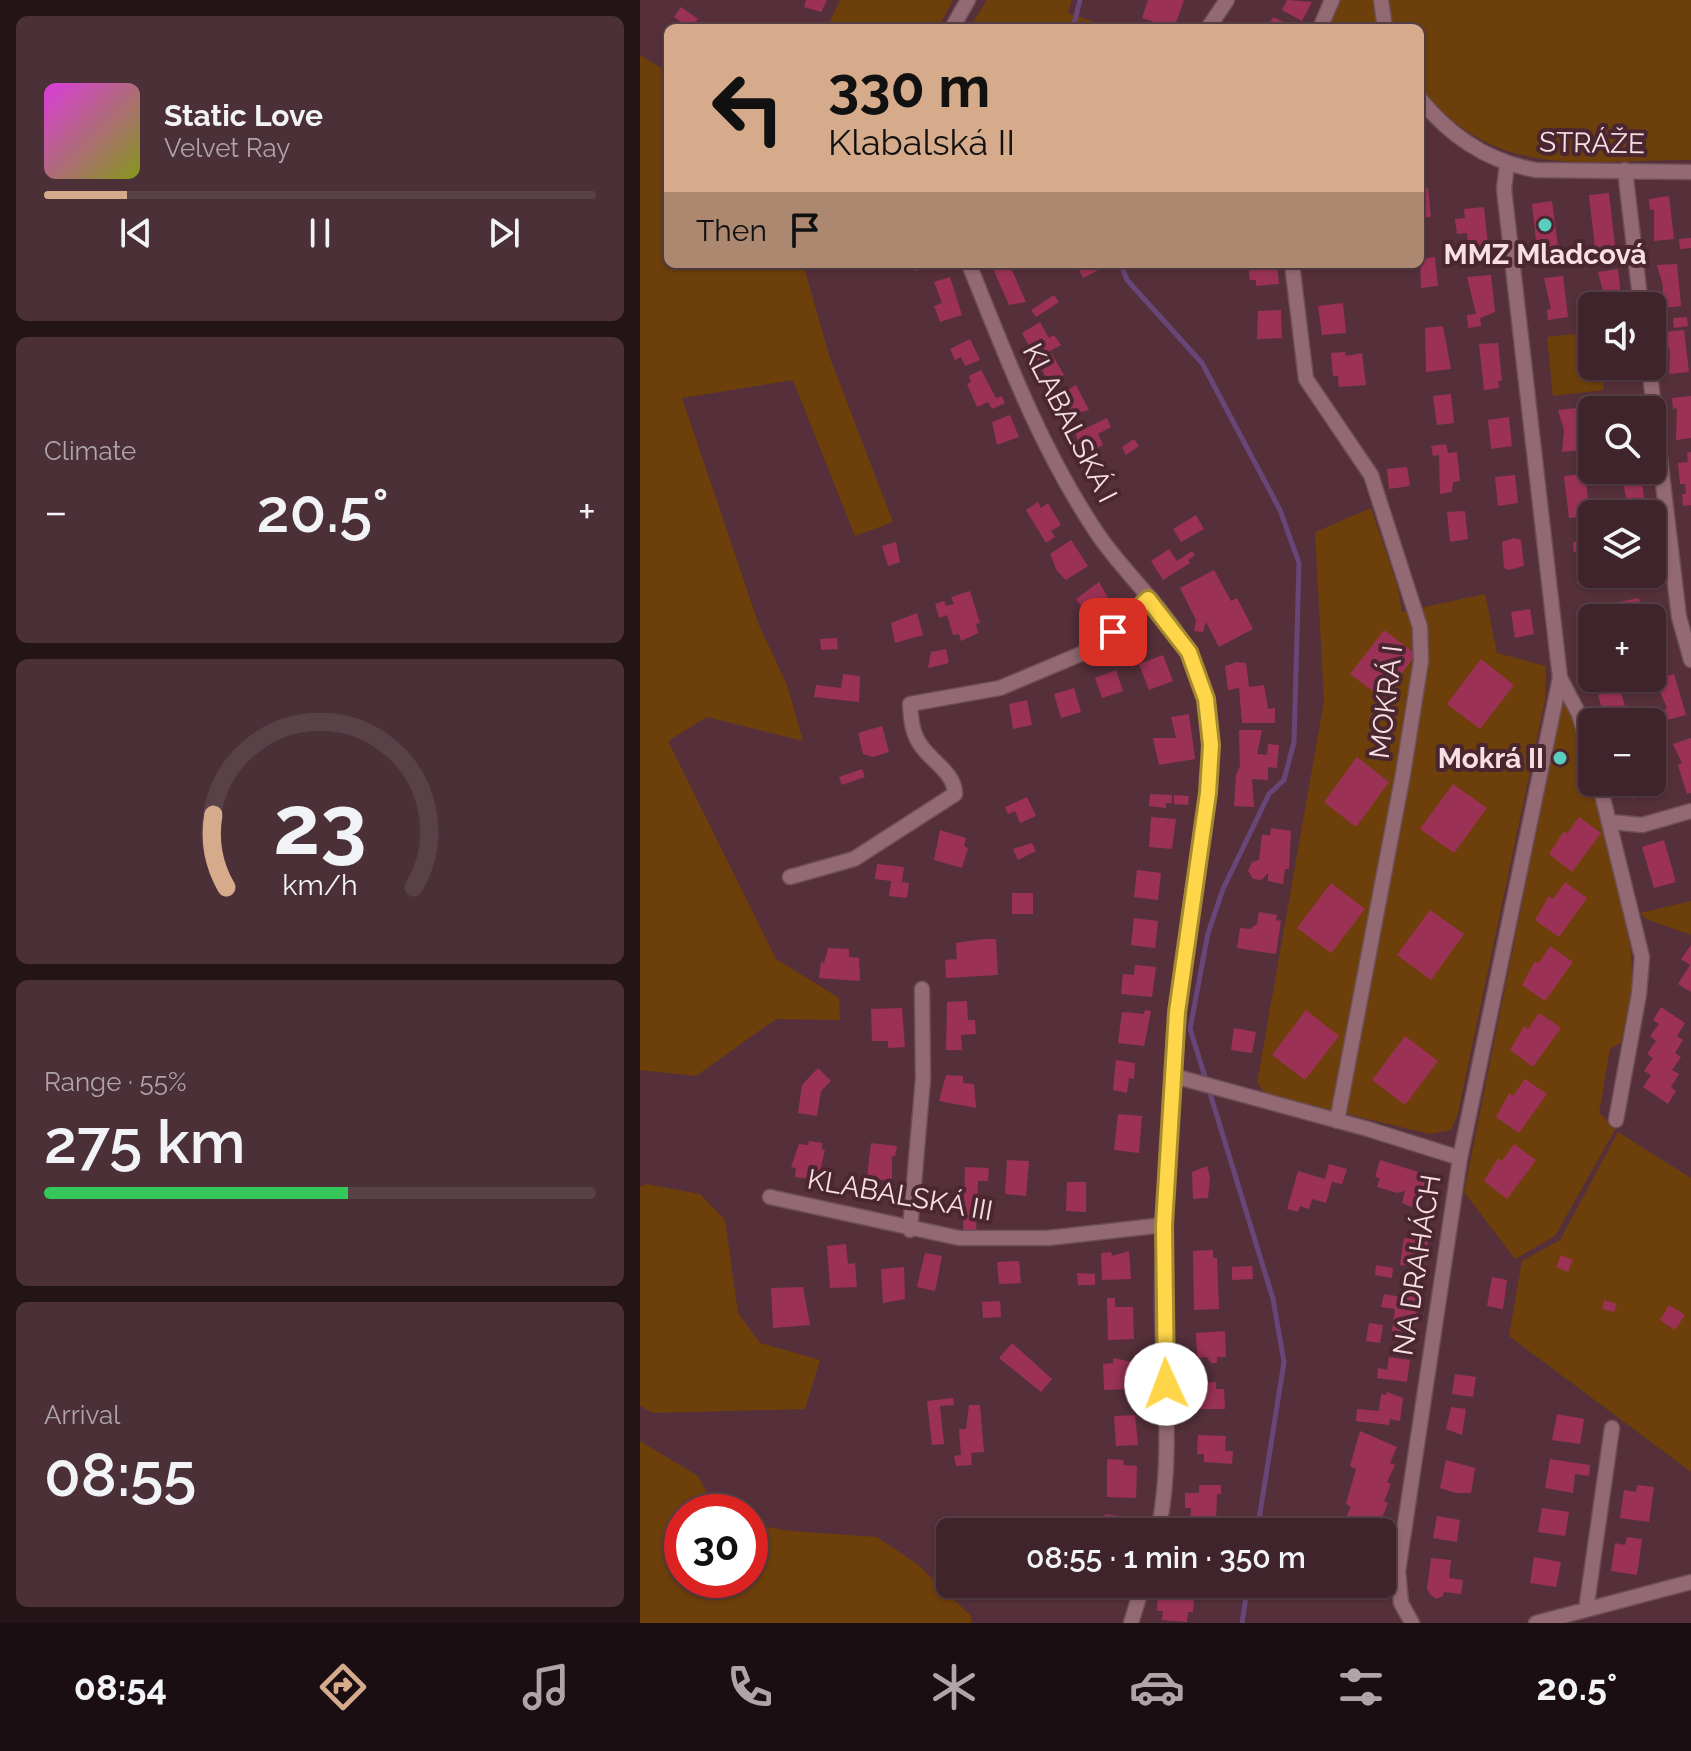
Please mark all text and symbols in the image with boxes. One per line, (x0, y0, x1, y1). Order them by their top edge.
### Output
text: 330 m (828, 54, 990, 120)
icon: left (696, 56, 800, 160)
text: Static Love (164, 98, 323, 133)
text: Klabalská II (828, 121, 1015, 163)
street label: STRÁŽE (1539, 126, 1645, 160)
text: Velvet Ray (164, 133, 290, 163)
icon: arrive (783, 208, 827, 252)
icon: previous (114, 211, 158, 255)
icon: pause (298, 211, 342, 255)
icon: next (482, 211, 526, 255)
text: Then (696, 213, 767, 248)
marker: MMZ Mladcová (1536, 216, 1554, 234)
place label: MMZ Mladcová (1443, 238, 1647, 271)
map controls (1578, 292, 1666, 796)
button: sound (1578, 292, 1666, 380)
street label: KLABALSKÁ I (1016, 338, 1124, 508)
button: search (1578, 396, 1666, 484)
text: Climate (44, 436, 136, 466)
text: 20.5° (257, 476, 389, 546)
text: − (44, 486, 68, 537)
text: + (578, 486, 596, 537)
button: layers (1578, 500, 1666, 588)
pin (1079, 598, 1147, 666)
button: + (1578, 604, 1666, 692)
icon: arrive (1091, 610, 1135, 654)
street label: MOKRÁ I (1363, 643, 1409, 761)
button: − (1578, 708, 1666, 796)
place label: Mokrá II (1438, 742, 1544, 775)
marker: Mokrá II (1551, 749, 1569, 767)
text: 23 (273, 775, 367, 872)
text: km/h (282, 868, 358, 902)
text: Range · 55% (44, 1067, 187, 1097)
text: 275 km (44, 1107, 245, 1177)
street label: KLABALSKÁ III (805, 1162, 995, 1228)
street label: NA DRAHÁCH (1386, 1172, 1448, 1358)
position arrow (1124, 1342, 1208, 1426)
text: Arrival (44, 1400, 120, 1430)
text: 08:55 (44, 1440, 196, 1510)
speed limit sign: 30 (664, 1494, 768, 1598)
text: 08:55 · 1 min · 350 m (1026, 1540, 1306, 1575)
icon: directions (315, 1659, 371, 1715)
icon: music (518, 1659, 574, 1715)
icon: phone (722, 1659, 778, 1715)
icon: climate (926, 1659, 982, 1715)
icon: car (1129, 1659, 1185, 1715)
icon: filters (1333, 1659, 1389, 1715)
text: 08:54 (74, 1666, 167, 1708)
text: 20.5° (1536, 1666, 1617, 1708)

